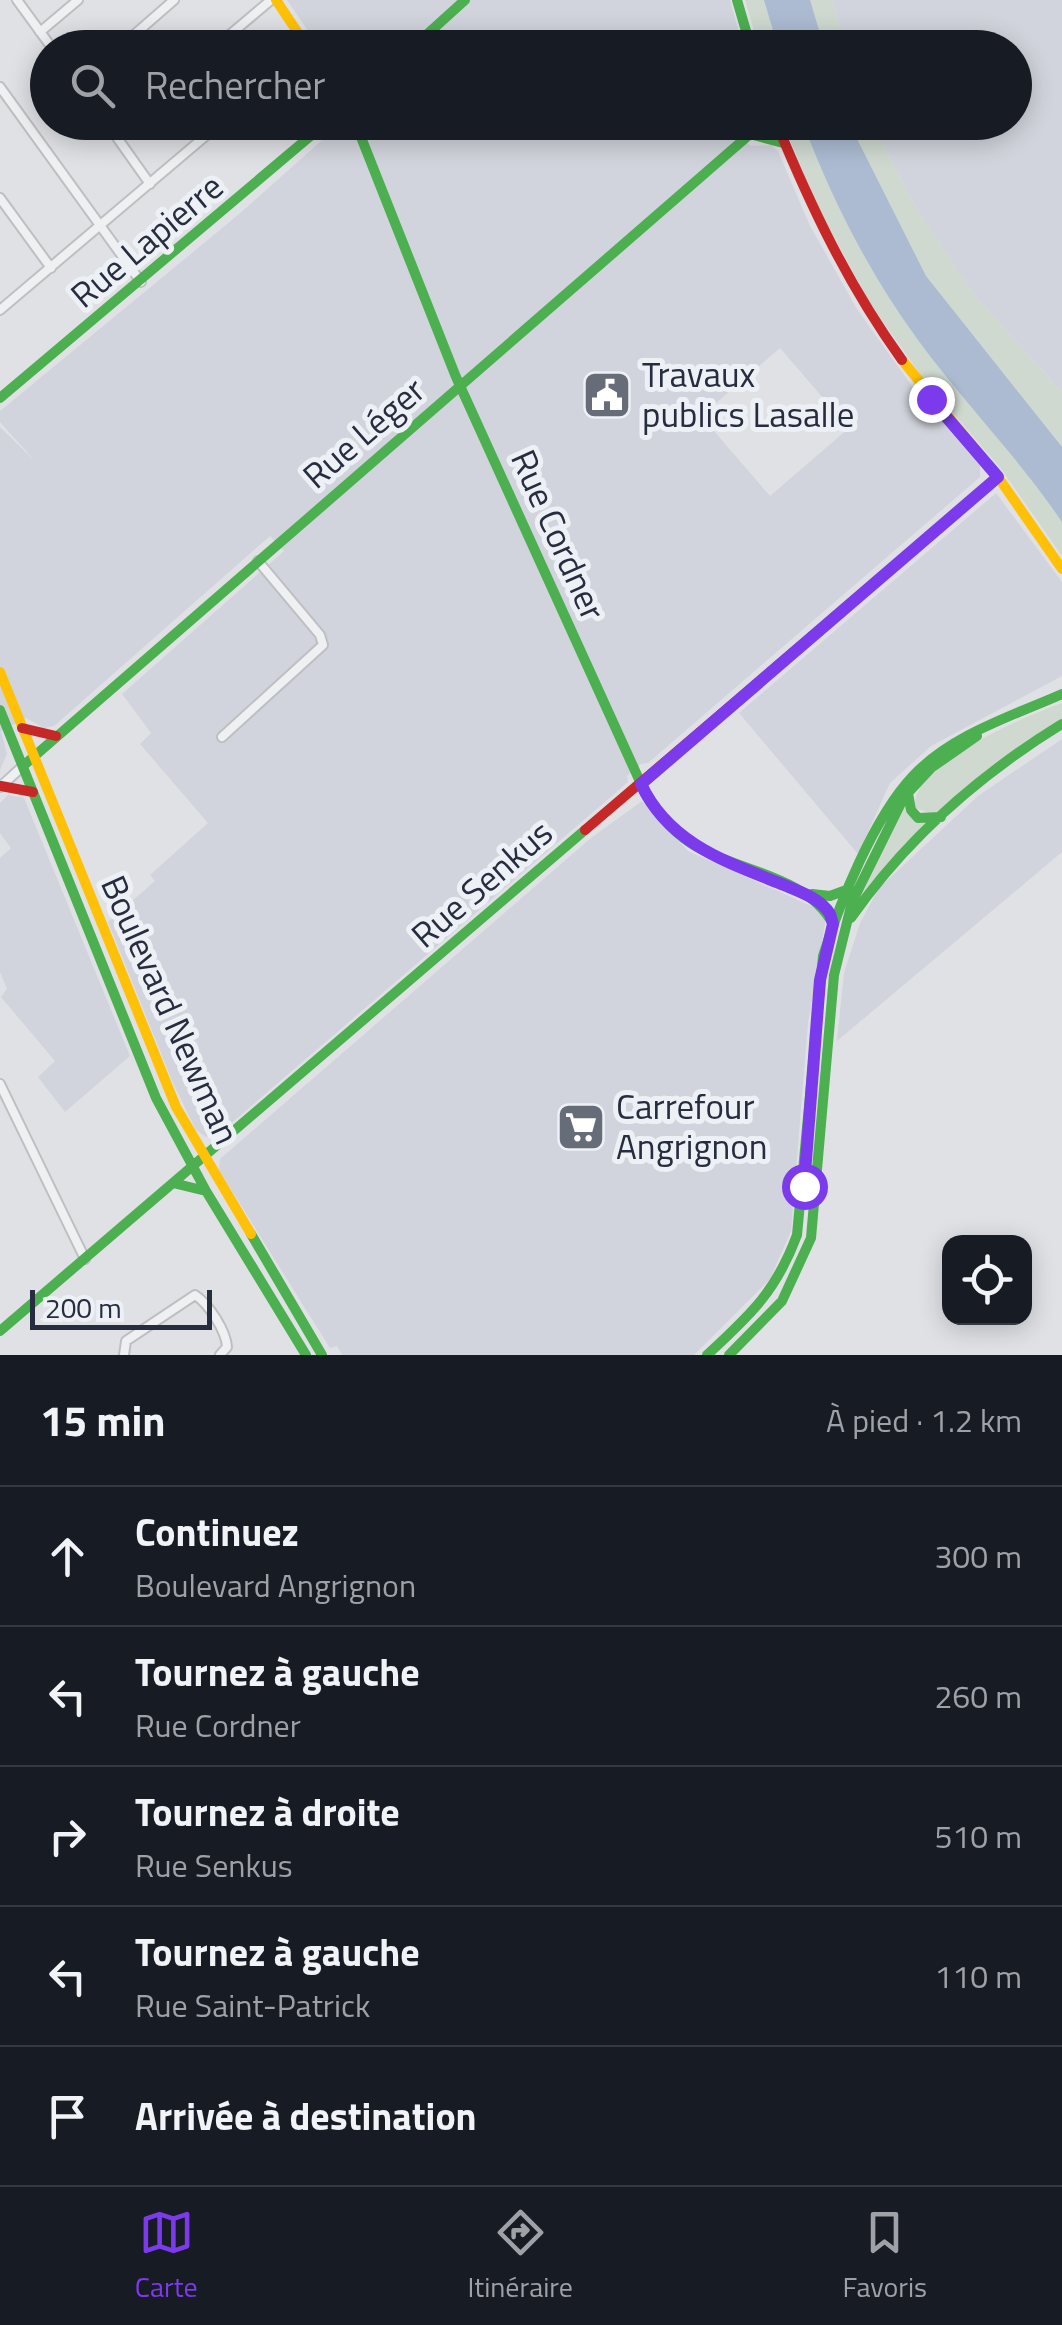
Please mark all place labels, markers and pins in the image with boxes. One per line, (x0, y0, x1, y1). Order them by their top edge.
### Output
place label: Travaux publics Lasalle (642, 347, 854, 441)
public building icon: Travaux publics Lasalle (581, 369, 633, 421)
place label: Carrefour Angrignon (616, 1079, 767, 1173)
supermarket icon: Carrefour Angrignon (555, 1101, 607, 1153)

